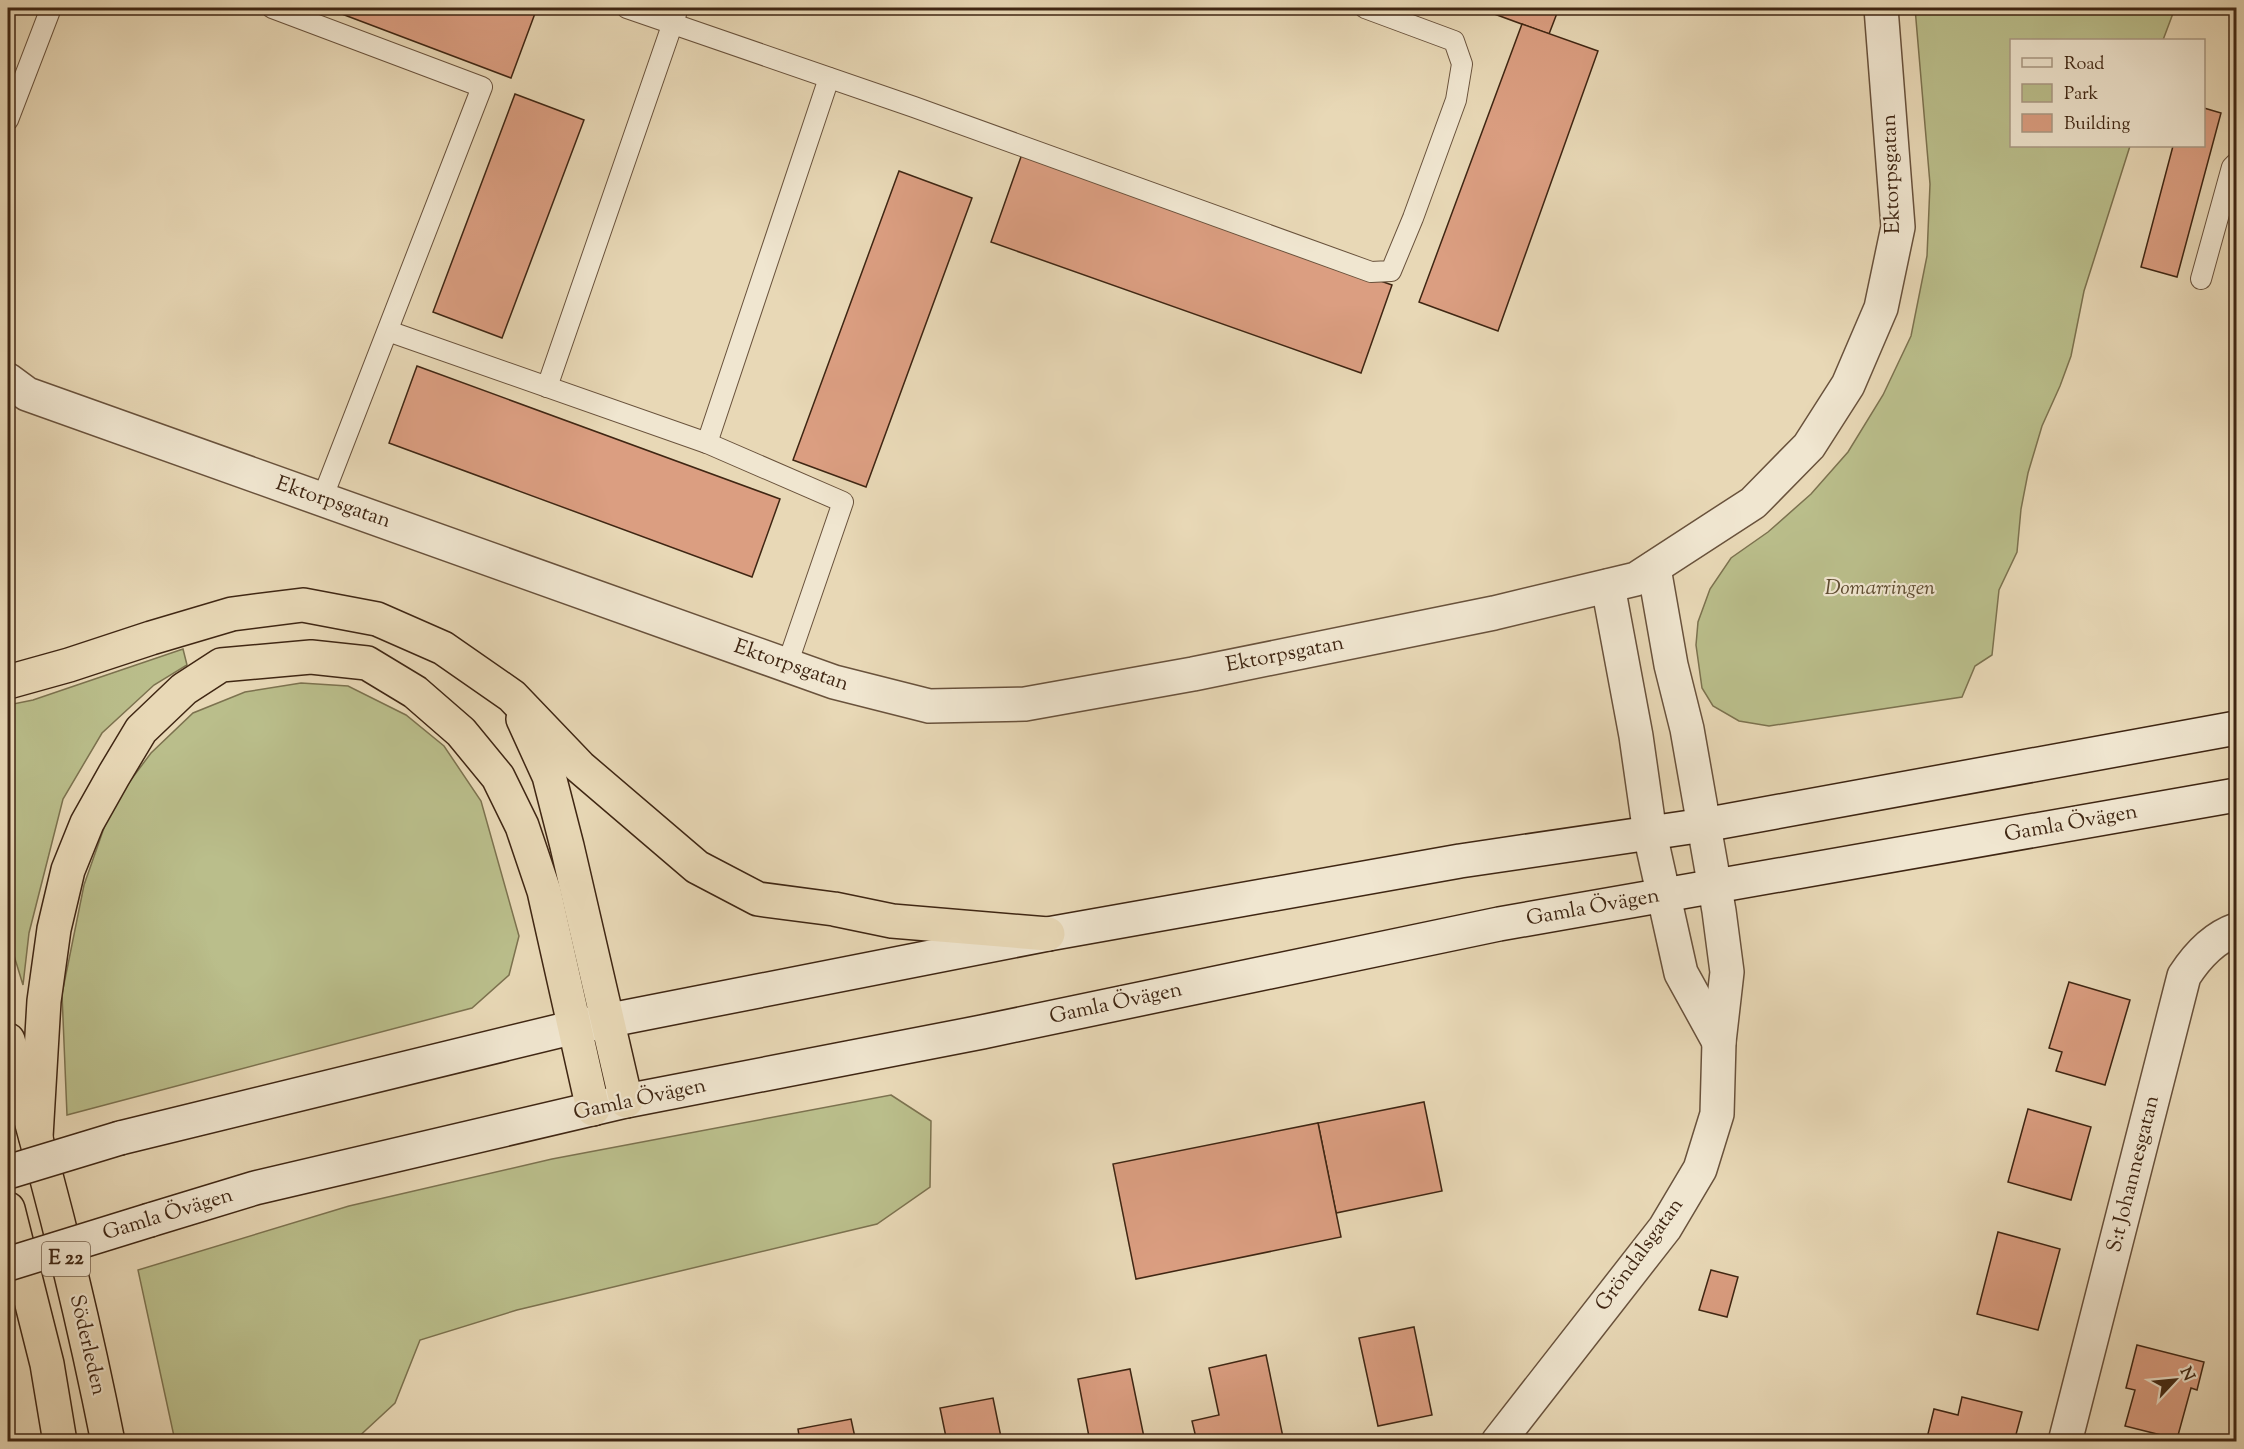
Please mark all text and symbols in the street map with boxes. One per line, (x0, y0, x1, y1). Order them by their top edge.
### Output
legend (2010, 39, 2205, 147)
text: Road (2064, 52, 2104, 78)
text: Park (2064, 82, 2099, 108)
text: Building (2064, 112, 2130, 138)
street label: Ektorpsgatan (1875, 114, 1909, 234)
street label: Ektorpsgatan (271, 469, 395, 537)
park label: Domarringen (1825, 574, 1935, 604)
street label: Ektorpsgatan (1223, 629, 1347, 681)
street label: Ektorpsgatan (729, 632, 853, 700)
street label: Gamla Övägen (2002, 798, 2140, 850)
street label: Gamla Övägen (1524, 882, 1662, 934)
street label: Gamla Övägen (1047, 975, 1185, 1033)
street label: Gamla Övägen (571, 1071, 709, 1129)
street label: S:t Johannesgatan (2100, 1092, 2168, 1256)
street label: Gamla Övägen (99, 1181, 237, 1249)
street label: Gröndalsgatan (1589, 1192, 1691, 1318)
road number: E 22 (42, 1242, 90, 1276)
street label: Söderleden (61, 1292, 113, 1398)
north arrow (2145, 1350, 2205, 1410)
text: N (2173, 1364, 2199, 1386)

